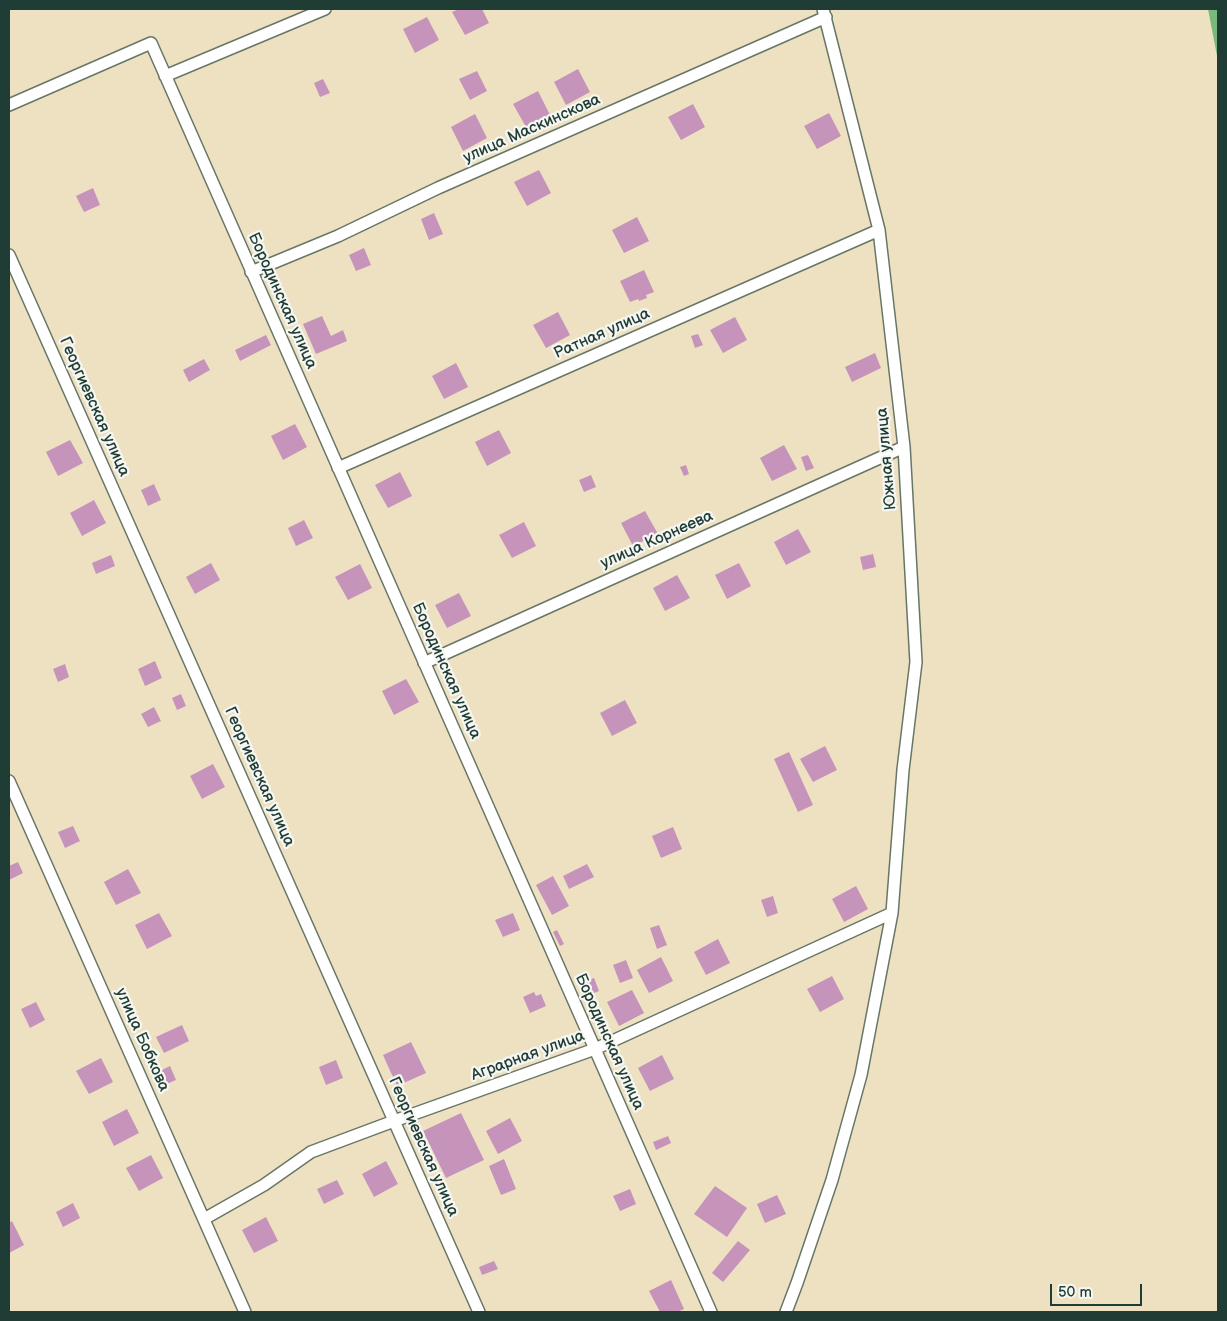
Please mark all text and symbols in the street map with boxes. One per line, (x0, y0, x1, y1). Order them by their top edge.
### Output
street label: улица Маскинскова (460, 90, 604, 168)
street label: Бородинская улица (243, 230, 321, 372)
street label: Ратная улица (551, 304, 653, 364)
street label: Георгиевская улица (55, 334, 133, 480)
street label: Южная улица (873, 407, 901, 511)
street label: улица Корнеева (598, 507, 716, 573)
street label: Бородинская улица (407, 600, 485, 742)
street label: Георгиевская улица (220, 704, 298, 850)
street label: Бородинская улица (570, 971, 648, 1113)
street label: улица Бобкова (111, 985, 173, 1095)
street label: Аграрная улица (469, 1027, 587, 1085)
street label: Георгиевская улица (384, 1074, 462, 1220)
scale bar (1052, 1274, 1144, 1306)
text: 50 m (1058, 1283, 1092, 1302)

